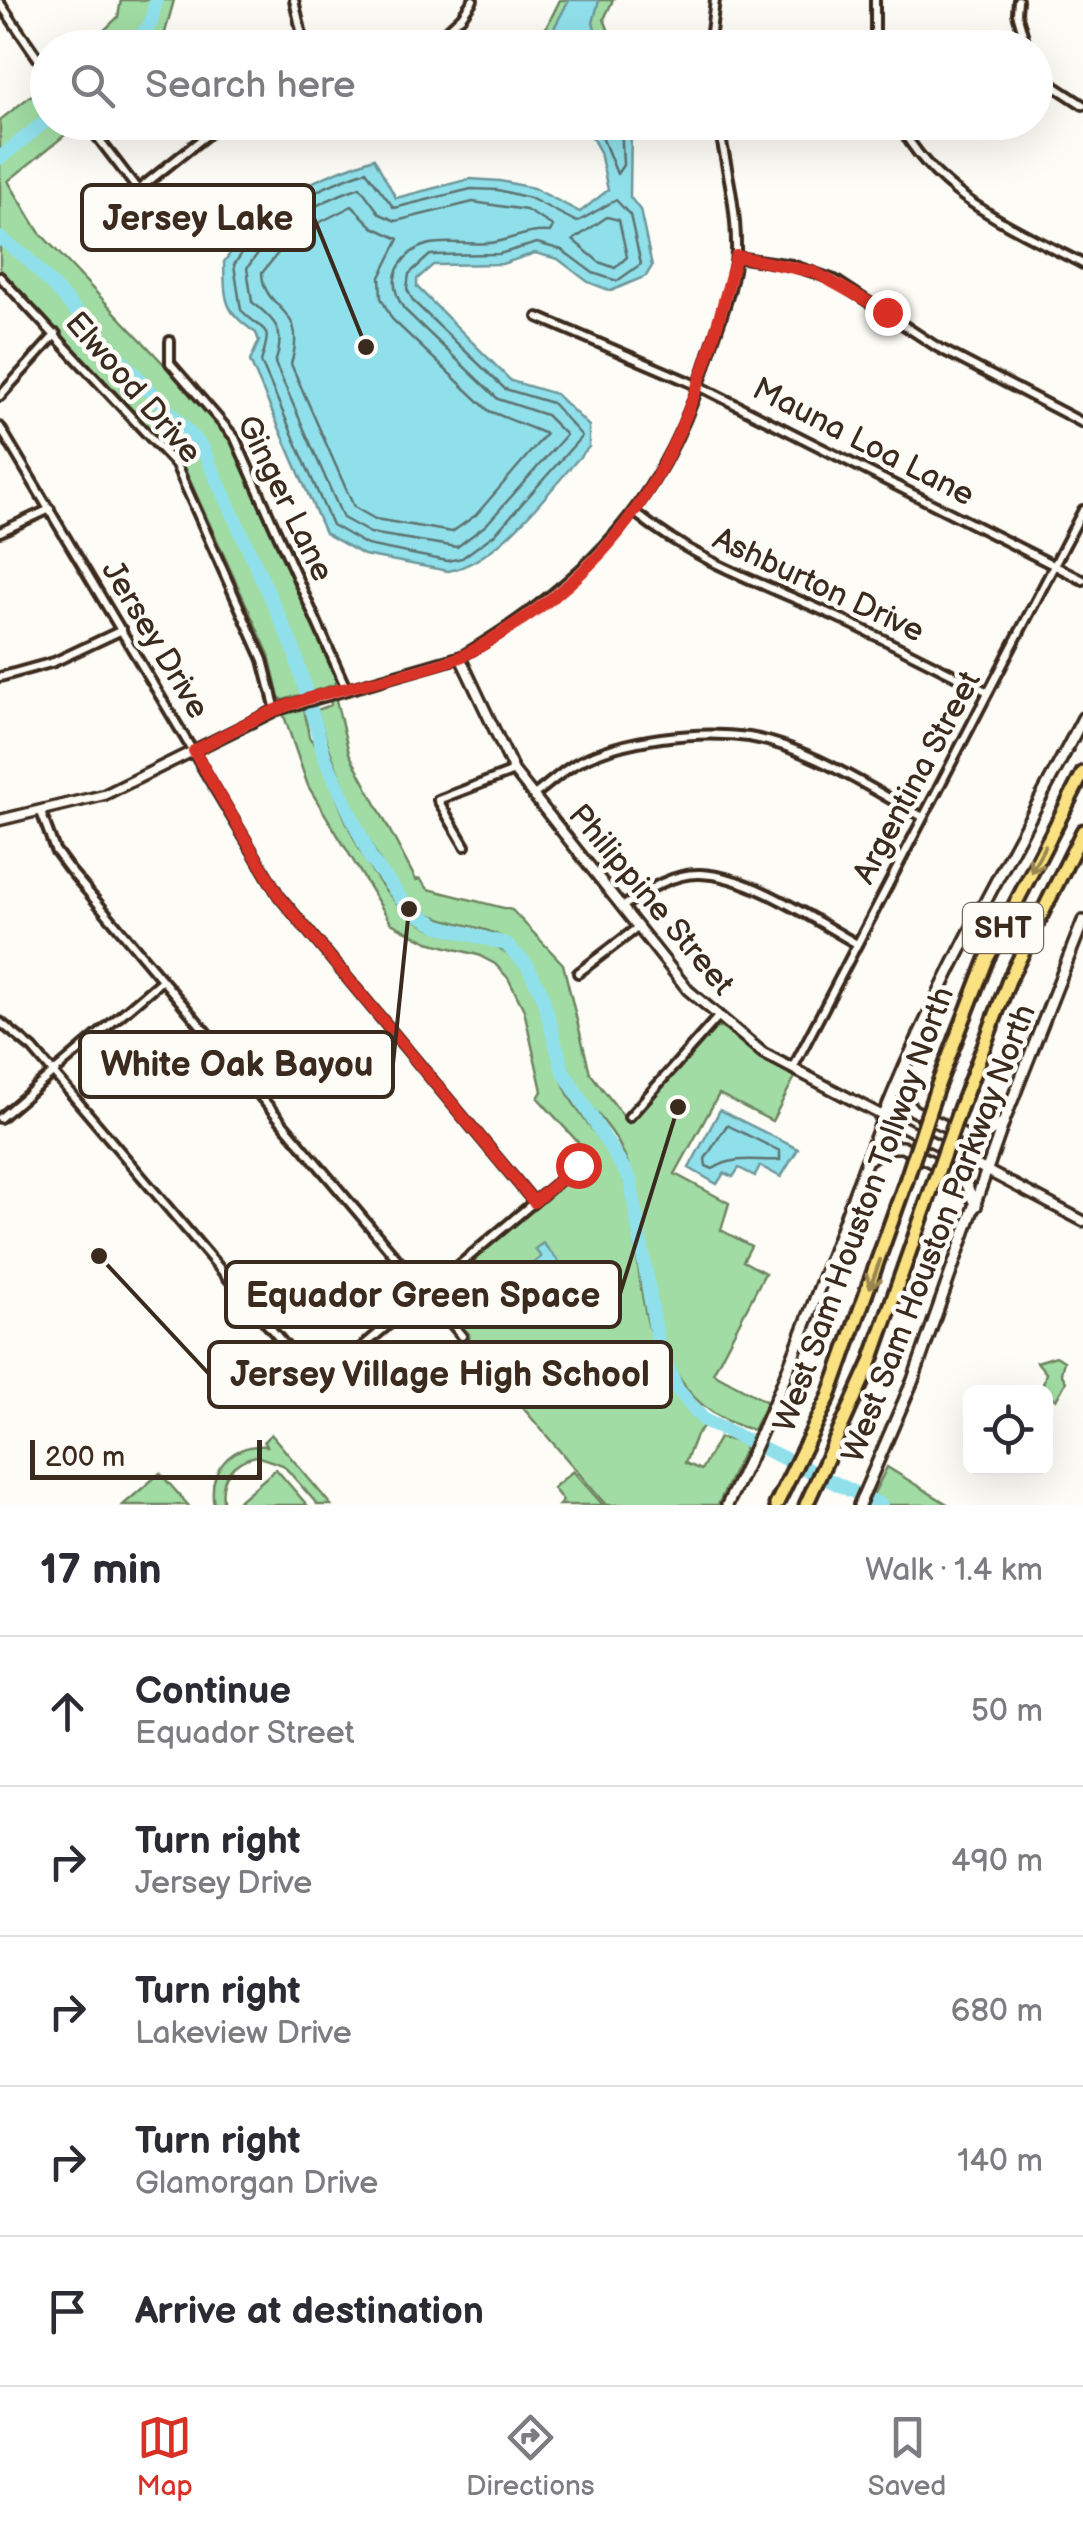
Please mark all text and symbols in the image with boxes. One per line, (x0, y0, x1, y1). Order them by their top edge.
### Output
search box (30, 30, 1053, 140)
icon: search (65, 58, 120, 113)
text: Search here (145, 63, 356, 108)
callout: Jersey Lake (82, 185, 314, 250)
text: Jersey Lake (103, 198, 293, 241)
route end (865, 290, 911, 336)
street label: Elwood Drive (56, 304, 209, 472)
street label: Mauna Loa Lane (746, 370, 981, 515)
street label: Ginger Lane (228, 409, 342, 588)
street label: Ashburton Drive (707, 519, 930, 651)
street label: Jersey Drive (92, 554, 217, 726)
street label: Argentina Street (845, 664, 990, 891)
street label: Philippine Street (560, 796, 742, 1004)
one-way arrow (1028, 844, 1047, 873)
road number: SHT (963, 903, 1043, 953)
street label: West Sam Houston Tollway North (766, 982, 963, 1437)
street label: West Sam Houston Parkway North (834, 999, 1045, 1468)
callout: White Oak Bayou (80, 1032, 393, 1097)
text: White Oak Bayou (101, 1044, 373, 1087)
route start (556, 1143, 602, 1189)
one-way arrow (865, 1257, 883, 1288)
callout: Equador Green Space (226, 1262, 620, 1327)
text: Equador Green Space (246, 1275, 600, 1318)
callout: Jersey Village High School (209, 1342, 671, 1407)
text: Jersey Village High School (230, 1354, 650, 1397)
map controls (963, 1385, 1053, 1475)
button: locate (963, 1385, 1053, 1475)
scale bar (30, 1435, 262, 1480)
text: 200 m (45, 1441, 125, 1474)
text: 17 min (40, 1545, 162, 1596)
text: Walk · 1.4 km (865, 1551, 1043, 1590)
text: Continue (135, 1669, 291, 1714)
icon: ahead (40, 1684, 95, 1739)
text: 50 m (971, 1692, 1043, 1731)
text: Equador Street (135, 1714, 355, 1753)
text: Turn right (135, 1819, 300, 1864)
icon: right (40, 1834, 95, 1889)
text: 490 m (951, 1842, 1043, 1881)
text: Jersey Drive (135, 1864, 312, 1903)
text: Turn right (135, 1969, 300, 2014)
icon: right (40, 1984, 95, 2039)
text: 680 m (951, 1992, 1043, 2031)
text: Lakeview Drive (135, 2014, 352, 2053)
text: Turn right (135, 2119, 300, 2164)
icon: right (40, 2134, 95, 2189)
text: 140 m (957, 2142, 1043, 2181)
text: Glamorgan Drive (135, 2164, 378, 2203)
icon: arrive (40, 2284, 95, 2339)
text: Arrive at destination (135, 2289, 484, 2334)
tab: Map (137, 2410, 193, 2503)
tab: Directions (466, 2410, 595, 2503)
tab: Saved (868, 2410, 946, 2503)

